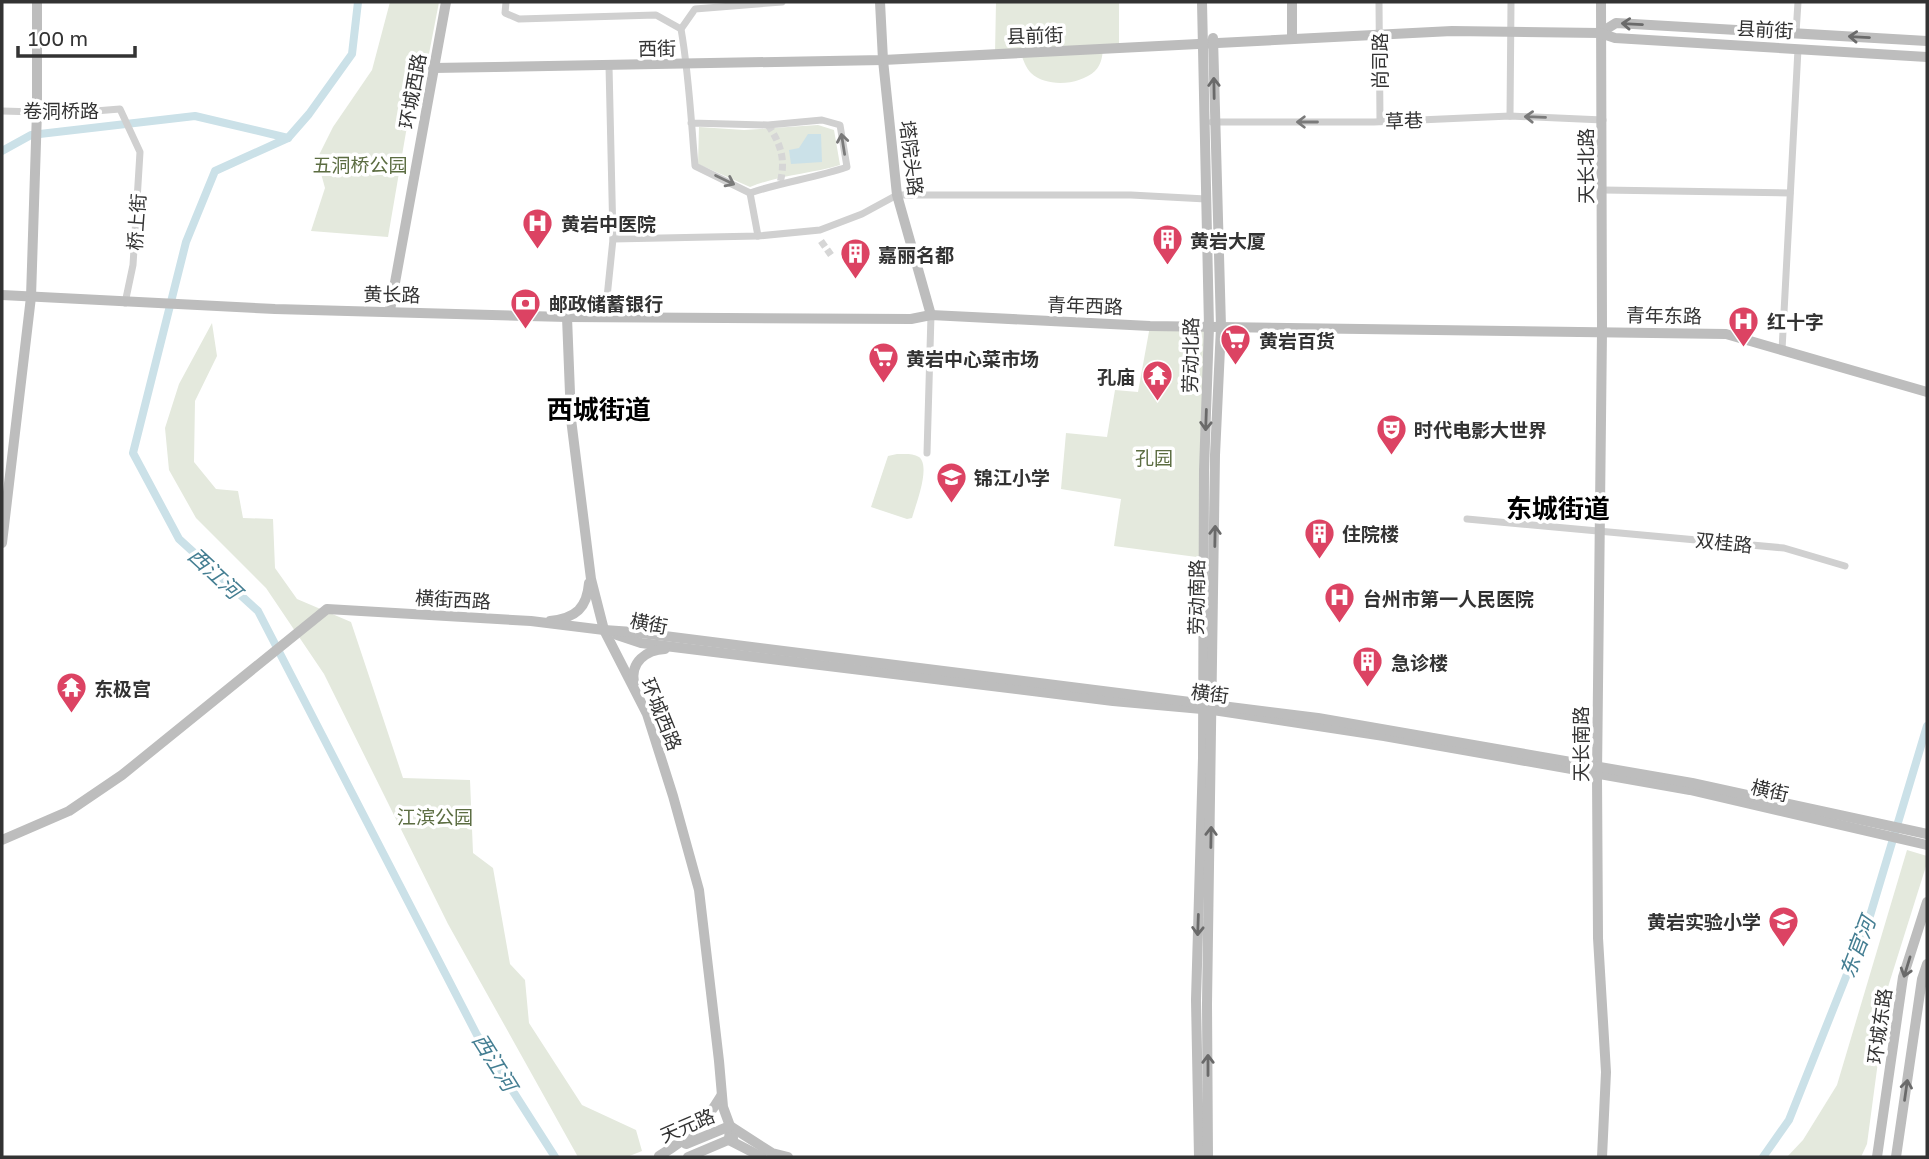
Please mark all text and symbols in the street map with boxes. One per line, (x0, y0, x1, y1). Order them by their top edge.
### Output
scale bar (18, 14, 135, 58)
street label: 县前街 (1736, 16, 1794, 42)
one-way arrow (1621, 17, 1644, 30)
street label: 县前街 (1006, 23, 1064, 47)
text: 100 m (28, 25, 88, 51)
one-way arrow (1848, 30, 1871, 43)
street label: 尚司路 (1368, 32, 1391, 90)
street label: 西街 (638, 36, 676, 60)
street label: 环城西路 (394, 52, 430, 130)
one-way arrow (1208, 77, 1221, 100)
street label: 卷洞桥路 (23, 99, 99, 122)
street label: 草巷 (1385, 108, 1423, 132)
one-way arrow (1523, 111, 1546, 124)
one-way arrow (1296, 115, 1319, 129)
street label: 塔院头路 (896, 119, 928, 197)
street label: 天长北路 (1574, 128, 1597, 204)
one-way arrow (836, 133, 849, 156)
park label: 五洞桥公园 (312, 153, 408, 176)
one-way arrow (714, 174, 735, 188)
street label: 桥上街 (123, 193, 149, 251)
hospital icon: 黄岩中医院 (521, 206, 555, 250)
place label: 黄岩中医院 (561, 212, 656, 235)
building icon: 黄岩大厦 (1150, 223, 1184, 267)
place label: 黄岩大厦 (1190, 229, 1266, 252)
building icon: 嘉丽名都 (838, 237, 872, 281)
place label: 嘉丽名都 (878, 243, 954, 266)
street label: 黄长路 (363, 282, 421, 306)
bank icon: 邮政储蓄银行 (509, 286, 543, 330)
place label: 邮政储蓄银行 (549, 292, 663, 315)
street label: 青年西路 (1047, 292, 1123, 318)
street label: 青年东路 (1626, 303, 1702, 327)
hospital icon: 红十字 (1727, 304, 1761, 348)
place label: 红十字 (1767, 310, 1824, 333)
street label: 劳动北路 (1178, 317, 1202, 393)
supermarket icon: 黄岩百货 (1219, 323, 1253, 367)
place label: 黄岩百货 (1259, 329, 1335, 352)
supermarket icon: 黄岩中心菜市场 (866, 341, 900, 385)
place label: 黄岩中心菜市场 (906, 347, 1039, 370)
temple icon: 孔庙 (1141, 359, 1175, 403)
place label: 孔庙 (1097, 365, 1135, 388)
district label: 西城街道 (547, 394, 651, 425)
one-way arrow (1199, 408, 1212, 431)
theatre icon: 时代电影大世界 (1374, 412, 1408, 456)
place label: 时代电影大世界 (1414, 418, 1547, 441)
park label: 孔园 (1135, 446, 1173, 469)
school or university icon: 锦江小学 (934, 460, 968, 504)
place label: 锦江小学 (974, 466, 1050, 489)
district label: 东城街道 (1506, 493, 1610, 524)
building icon: 住院楼 (1302, 516, 1336, 560)
place label: 住院楼 (1342, 522, 1399, 545)
one-way arrow (1208, 525, 1221, 548)
street label: 双桂路 (1694, 528, 1754, 556)
water label: 西江河 (183, 542, 250, 607)
street label: 劳动南路 (1184, 559, 1208, 635)
hospital icon: 台州市第一人民医院 (1323, 581, 1357, 625)
street label: 横街西路 (414, 586, 492, 612)
place label: 台州市第一人民医院 (1363, 587, 1534, 610)
street label: 横街 (628, 608, 670, 638)
building icon: 急诊楼 (1351, 645, 1385, 689)
place label: 急诊楼 (1391, 651, 1448, 674)
temple icon: 东极宫 (54, 671, 88, 715)
street label: 环城西路 (637, 674, 687, 754)
place label: 东极宫 (94, 677, 151, 700)
street label: 横街 (1190, 679, 1230, 707)
street label: 天长南路 (1569, 706, 1592, 782)
street label: 横街 (1749, 775, 1791, 805)
park label: 江滨公园 (397, 805, 473, 828)
one-way arrow (1204, 826, 1218, 849)
school or university icon: 黄岩实验小学 (1767, 904, 1801, 948)
water label: 东官河 (1834, 909, 1882, 981)
place label: 黄岩实验小学 (1647, 910, 1761, 933)
one-way arrow (1191, 913, 1205, 936)
one-way arrow (1899, 956, 1912, 978)
street label: 环城东路 (1862, 987, 1896, 1065)
water label: 西江河 (467, 1028, 525, 1099)
one-way arrow (1201, 1053, 1214, 1076)
one-way arrow (1900, 1079, 1913, 1102)
street label: 天元路 (656, 1103, 718, 1147)

